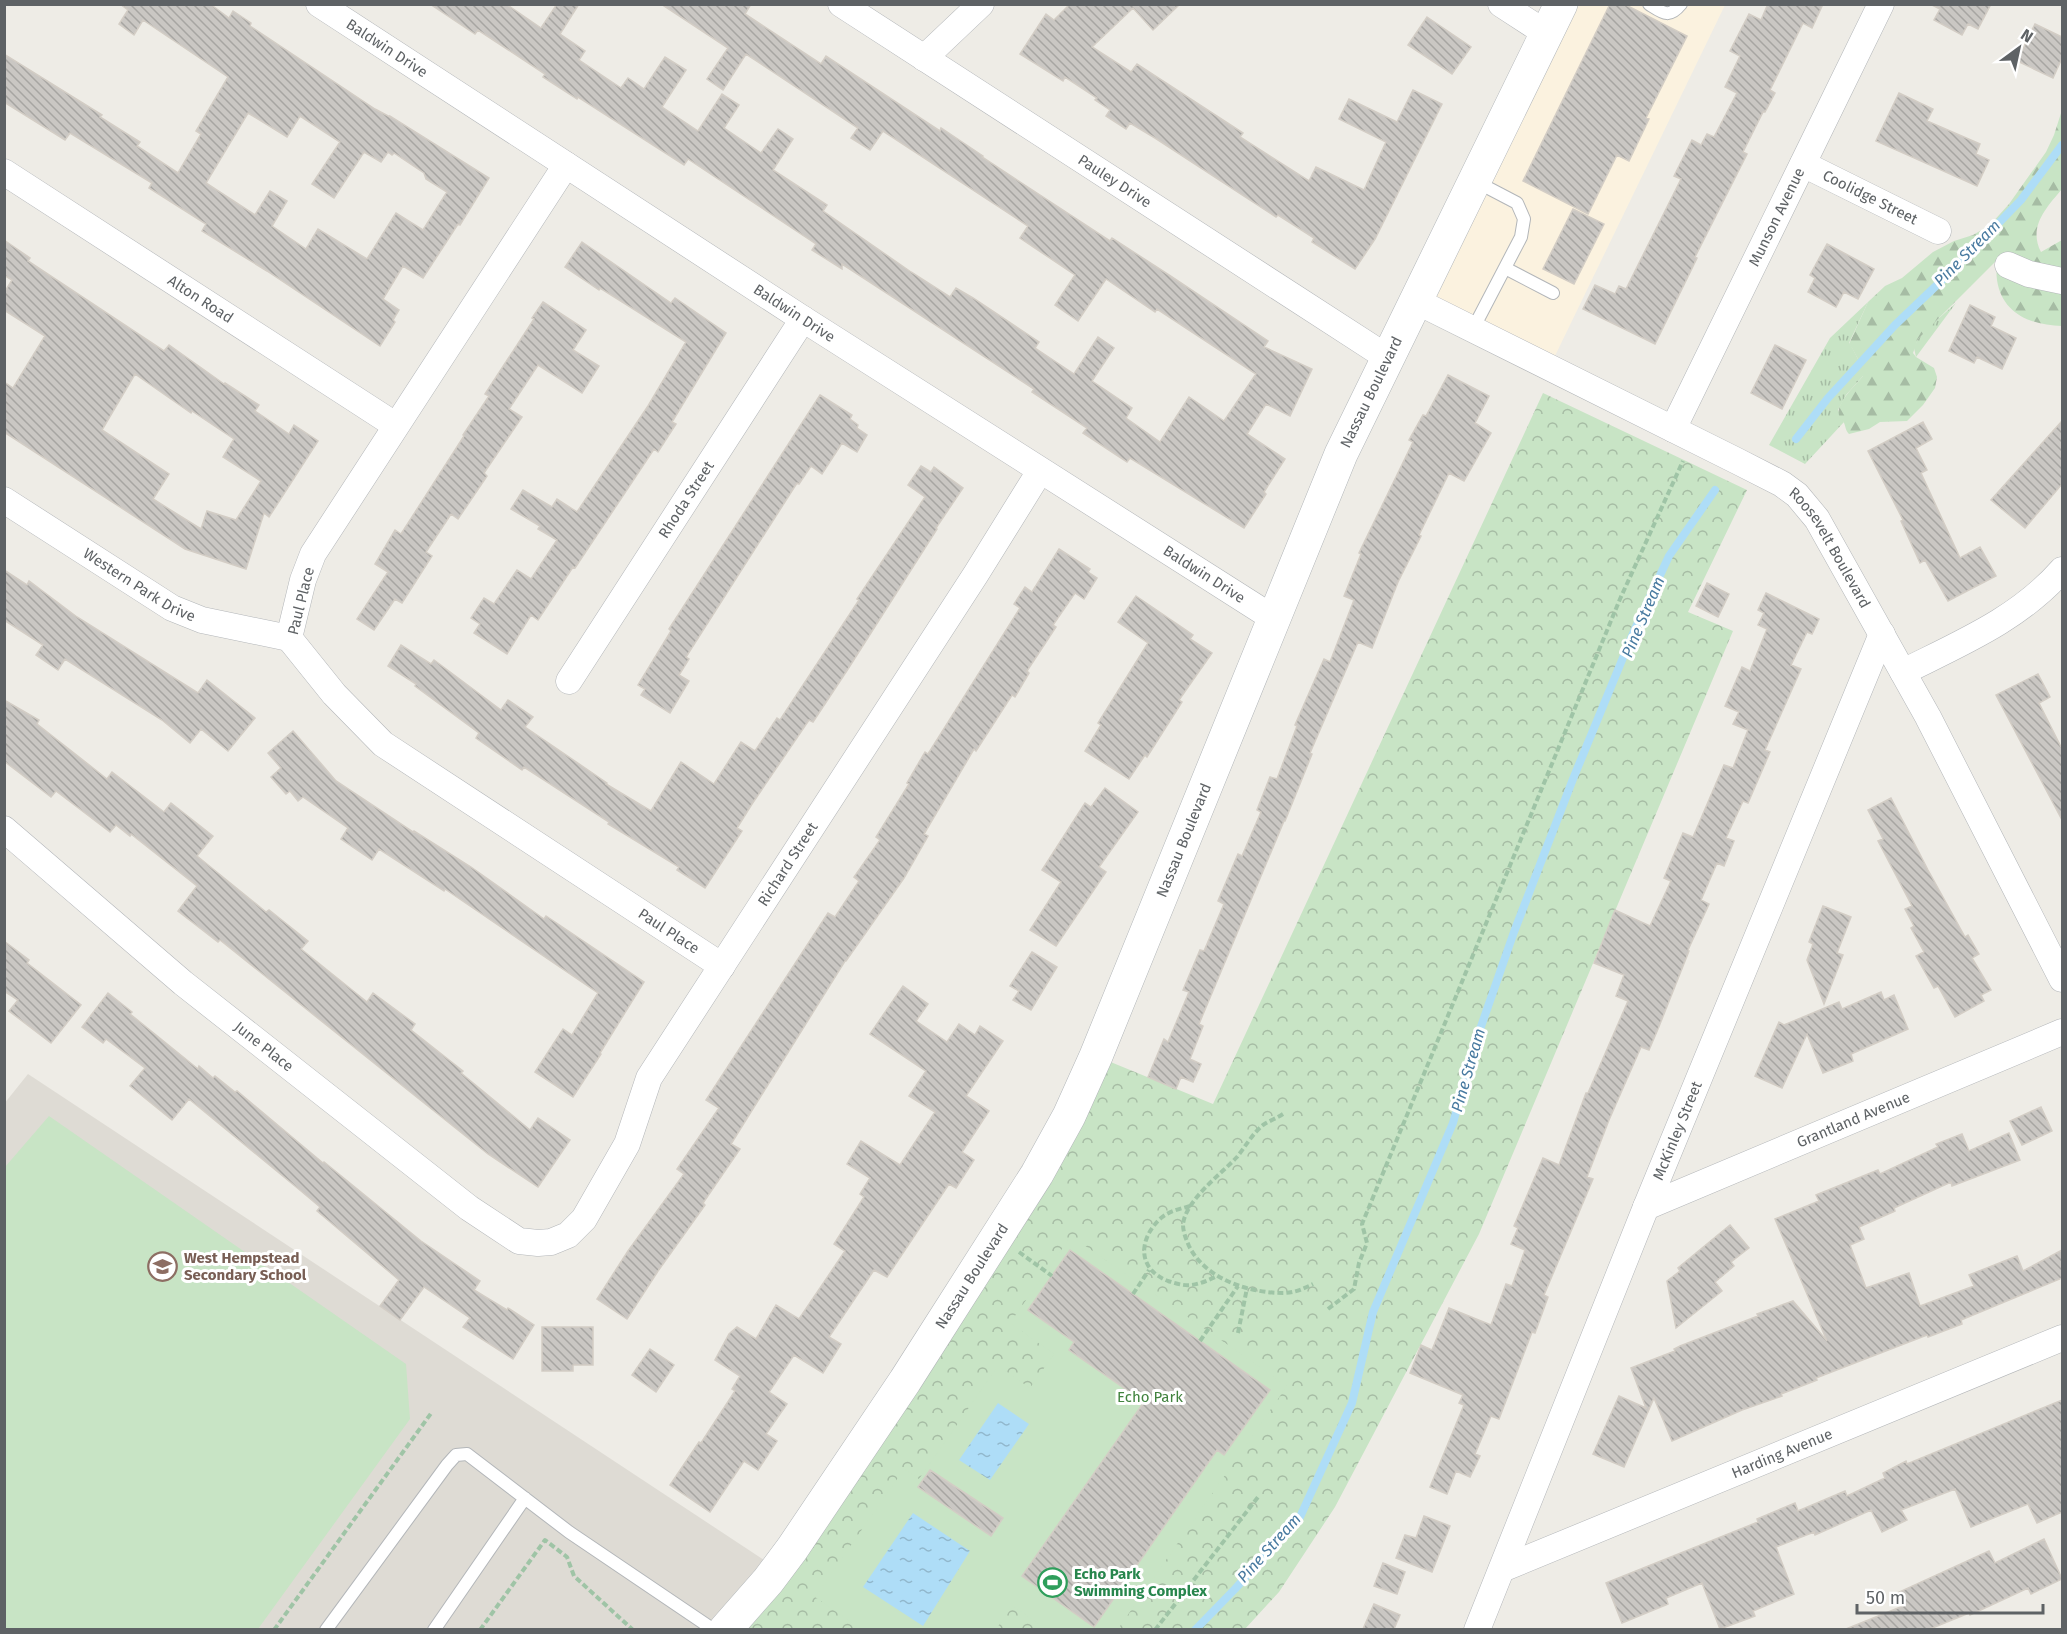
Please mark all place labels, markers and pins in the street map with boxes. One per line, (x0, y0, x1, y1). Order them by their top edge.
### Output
place label: West Hempstead Secondary School (184, 1249, 307, 1284)
school or university icon: West Hempstead Secondary School (147, 1251, 179, 1283)
place label: Echo Park Swimming Complex (1074, 1565, 1207, 1600)
sports icon: Echo Park Swimming Complex (1037, 1567, 1069, 1599)

